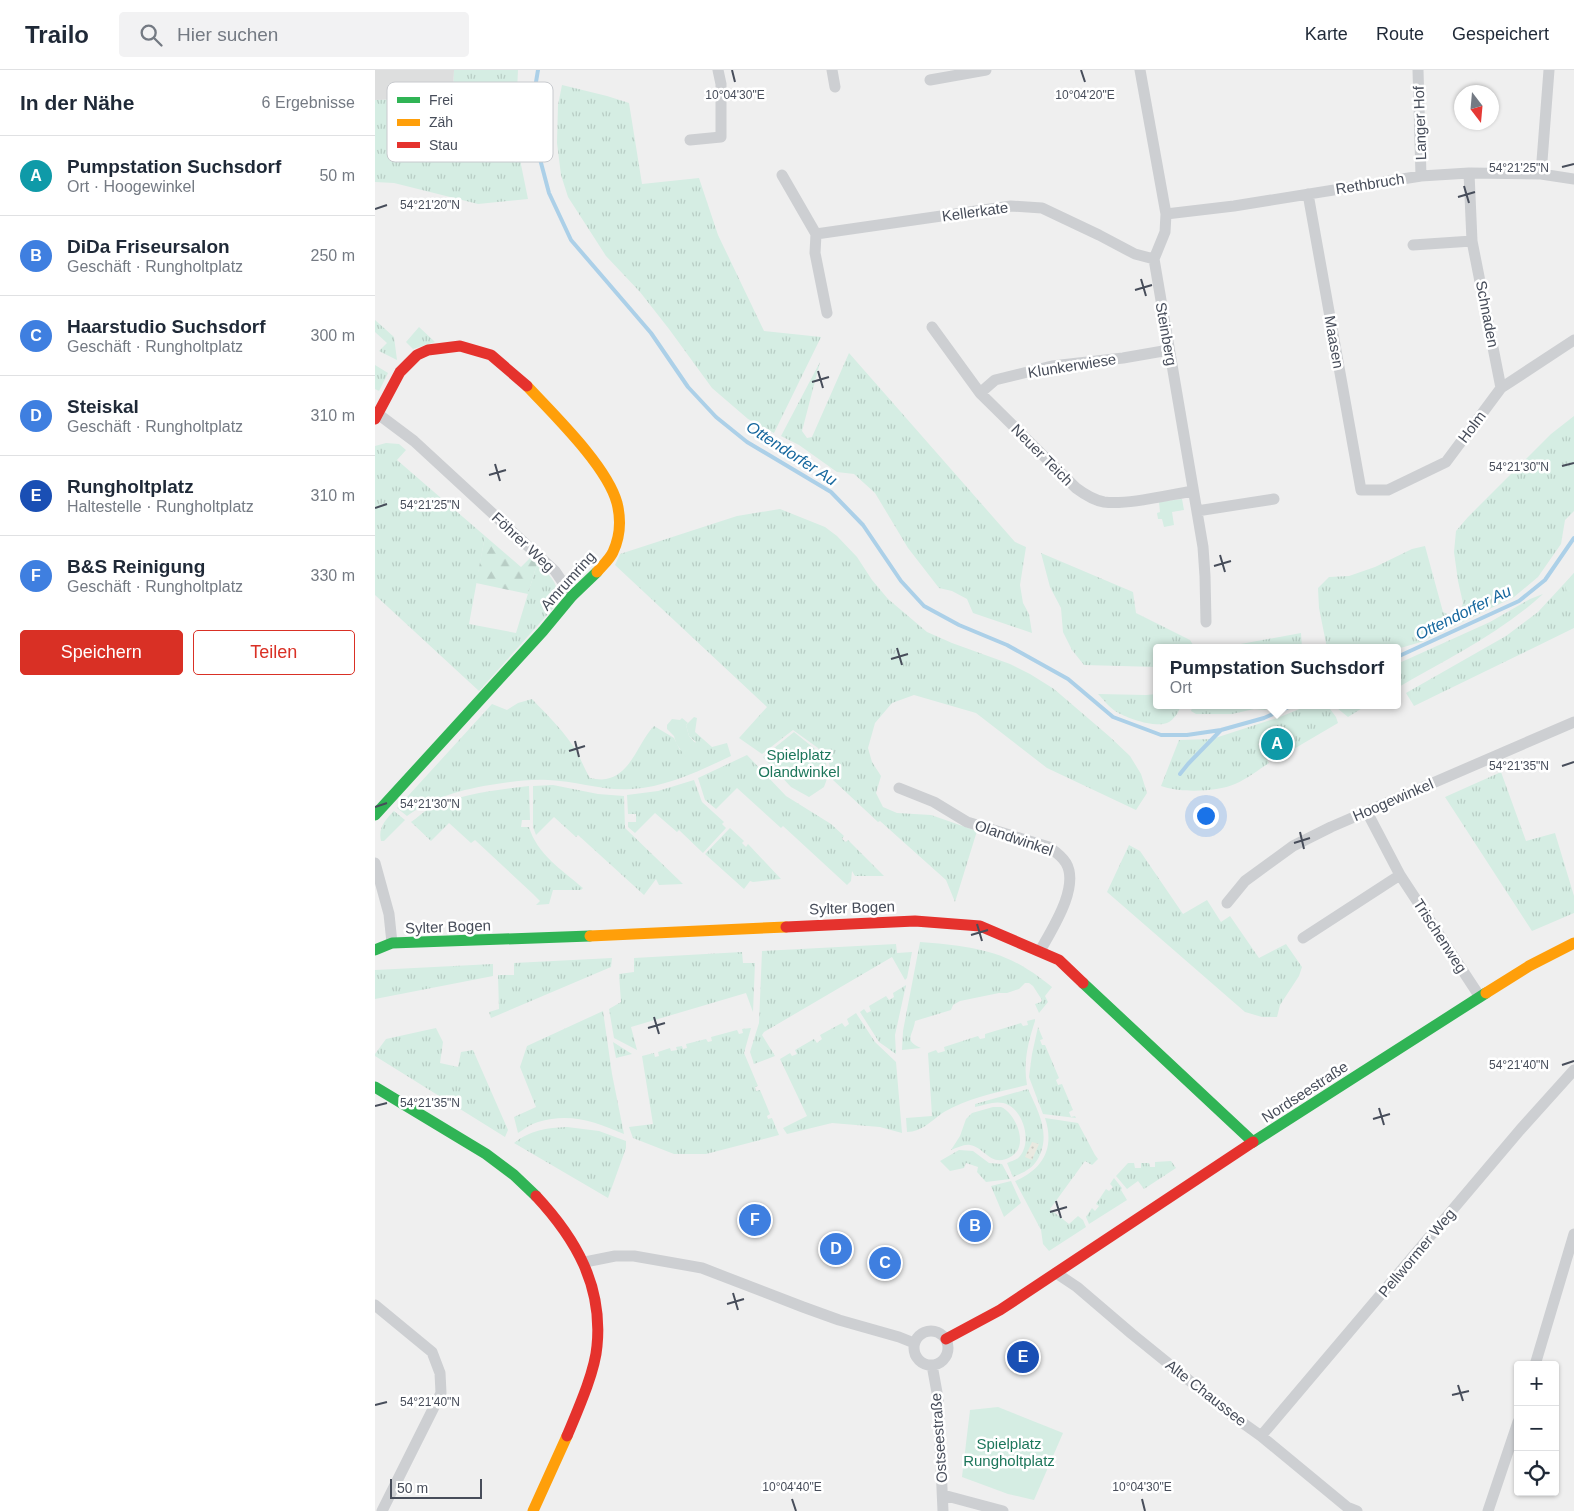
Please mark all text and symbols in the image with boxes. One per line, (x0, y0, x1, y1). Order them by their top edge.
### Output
search box (119, 12, 469, 57)
text: Trailo (25, 21, 89, 48)
icon: search (137, 21, 165, 49)
text: Hier suchen (177, 24, 278, 45)
text: Karte (1305, 24, 1348, 44)
text: Route (1376, 24, 1424, 44)
text: Gespeichert (1452, 24, 1549, 44)
legend (387, 82, 553, 162)
street label: Langer Hof (1410, 85, 1429, 160)
north arrow (1454, 85, 1499, 130)
text: 10°04'30"E (705, 88, 765, 102)
text: 10°04'20"E (1055, 88, 1115, 102)
text: In der Nähe (20, 91, 134, 114)
text: Frei (429, 92, 453, 108)
text: 6 Ergebnisse (262, 94, 355, 111)
text: Zäh (429, 114, 453, 130)
text: Stau (429, 137, 458, 153)
text: Pumpstation Suchsdorf (67, 156, 281, 177)
text: 54°21'25"N (1489, 161, 1549, 175)
text: A (30, 167, 42, 184)
text: 50 m (319, 167, 355, 184)
street label: Rethbruch (1334, 170, 1405, 197)
text: Ort · Hoogewinkel (67, 178, 195, 195)
text: 54°21'20"N (400, 198, 460, 212)
street label: Kellerkate (941, 198, 1009, 225)
text: DiDa Friseursalon (67, 236, 230, 257)
text: B (30, 247, 42, 264)
text: 250 m (311, 247, 355, 264)
text: Geschäft · Rungholtplatz (67, 258, 243, 275)
street label: Schnaden (1473, 279, 1502, 349)
street label: Steinberg (1153, 301, 1180, 367)
street label: Maasen (1321, 314, 1347, 370)
text: Haarstudio Suchsdorf (67, 316, 265, 337)
text: C (30, 327, 42, 344)
text: 300 m (311, 327, 355, 344)
text: Geschäft · Rungholtplatz (67, 338, 243, 355)
street label: Klunkerwiese (1027, 350, 1117, 381)
text: Steiskal (67, 396, 139, 417)
text: D (30, 407, 42, 424)
text: 310 m (311, 407, 355, 424)
street label: Holm (1454, 408, 1489, 446)
text: Geschäft · Rungholtplatz (67, 418, 243, 435)
water label: Ottendorfer Au (743, 418, 840, 489)
street label: Neuer Teich (1008, 420, 1077, 489)
text: 54°21'30"N (1489, 460, 1549, 474)
text: Rungholtplatz (67, 476, 194, 497)
text: E (31, 487, 41, 504)
text: 310 m (311, 487, 355, 504)
text: Haltestelle · Rungholtplatz (67, 498, 254, 515)
text: 54°21'25"N (400, 498, 460, 512)
street label: Föhrer Weg (489, 509, 558, 575)
street label: Amrumring (537, 548, 598, 614)
text: B&S Reinigung (67, 556, 205, 577)
text: F (31, 567, 41, 584)
text: 330 m (311, 567, 355, 584)
text: Geschäft · Rungholtplatz (67, 578, 243, 595)
water label: Ottendorfer Au (1413, 582, 1514, 643)
button: Speichern (20, 630, 183, 675)
button: Teilen (193, 630, 355, 675)
popup (1153, 644, 1401, 709)
text: Pumpstation Suchsdorf (1170, 657, 1384, 678)
text: Ort (1170, 679, 1192, 696)
pin: A (1261, 725, 1293, 763)
park label: Spielplatz Olandwinkel (758, 746, 840, 780)
text: 54°21'35"N (1489, 759, 1549, 773)
street label: Hoogewinkel (1350, 775, 1436, 824)
text: 54°21'30"N (400, 797, 460, 811)
your location (1193, 803, 1219, 829)
street label: Olandwinkel (973, 816, 1056, 859)
street label: Trischenweg (1410, 896, 1471, 976)
street label: Sylter Bogen (809, 898, 895, 917)
street label: Sylter Bogen (405, 917, 491, 936)
street label: Nordseestraße (1258, 1057, 1351, 1126)
text: 54°21'40"N (1489, 1058, 1549, 1072)
text: 54°21'35"N (400, 1096, 460, 1110)
pin: F (739, 1201, 771, 1239)
street label: Pellwormer Weg (1375, 1205, 1458, 1300)
pin: B (959, 1207, 991, 1245)
pin: D (820, 1230, 852, 1268)
pin: C (869, 1244, 901, 1282)
pin: E (1007, 1338, 1039, 1376)
street label: Alte Chaussee (1163, 1356, 1250, 1429)
map controls (1514, 1361, 1559, 1496)
button: + (1514, 1361, 1559, 1406)
street label: Ostseestraße (927, 1393, 950, 1484)
text: 54°21'40"N (400, 1395, 460, 1409)
button: − (1514, 1406, 1559, 1451)
park label: Spielplatz Rungholtplatz (963, 1435, 1055, 1469)
button: locate (1514, 1451, 1559, 1496)
scale bar (390, 1476, 483, 1499)
text: 50 m (397, 1480, 428, 1496)
text: 10°04'40"E (762, 1480, 822, 1494)
text: 10°04'30"E (1112, 1480, 1172, 1494)

